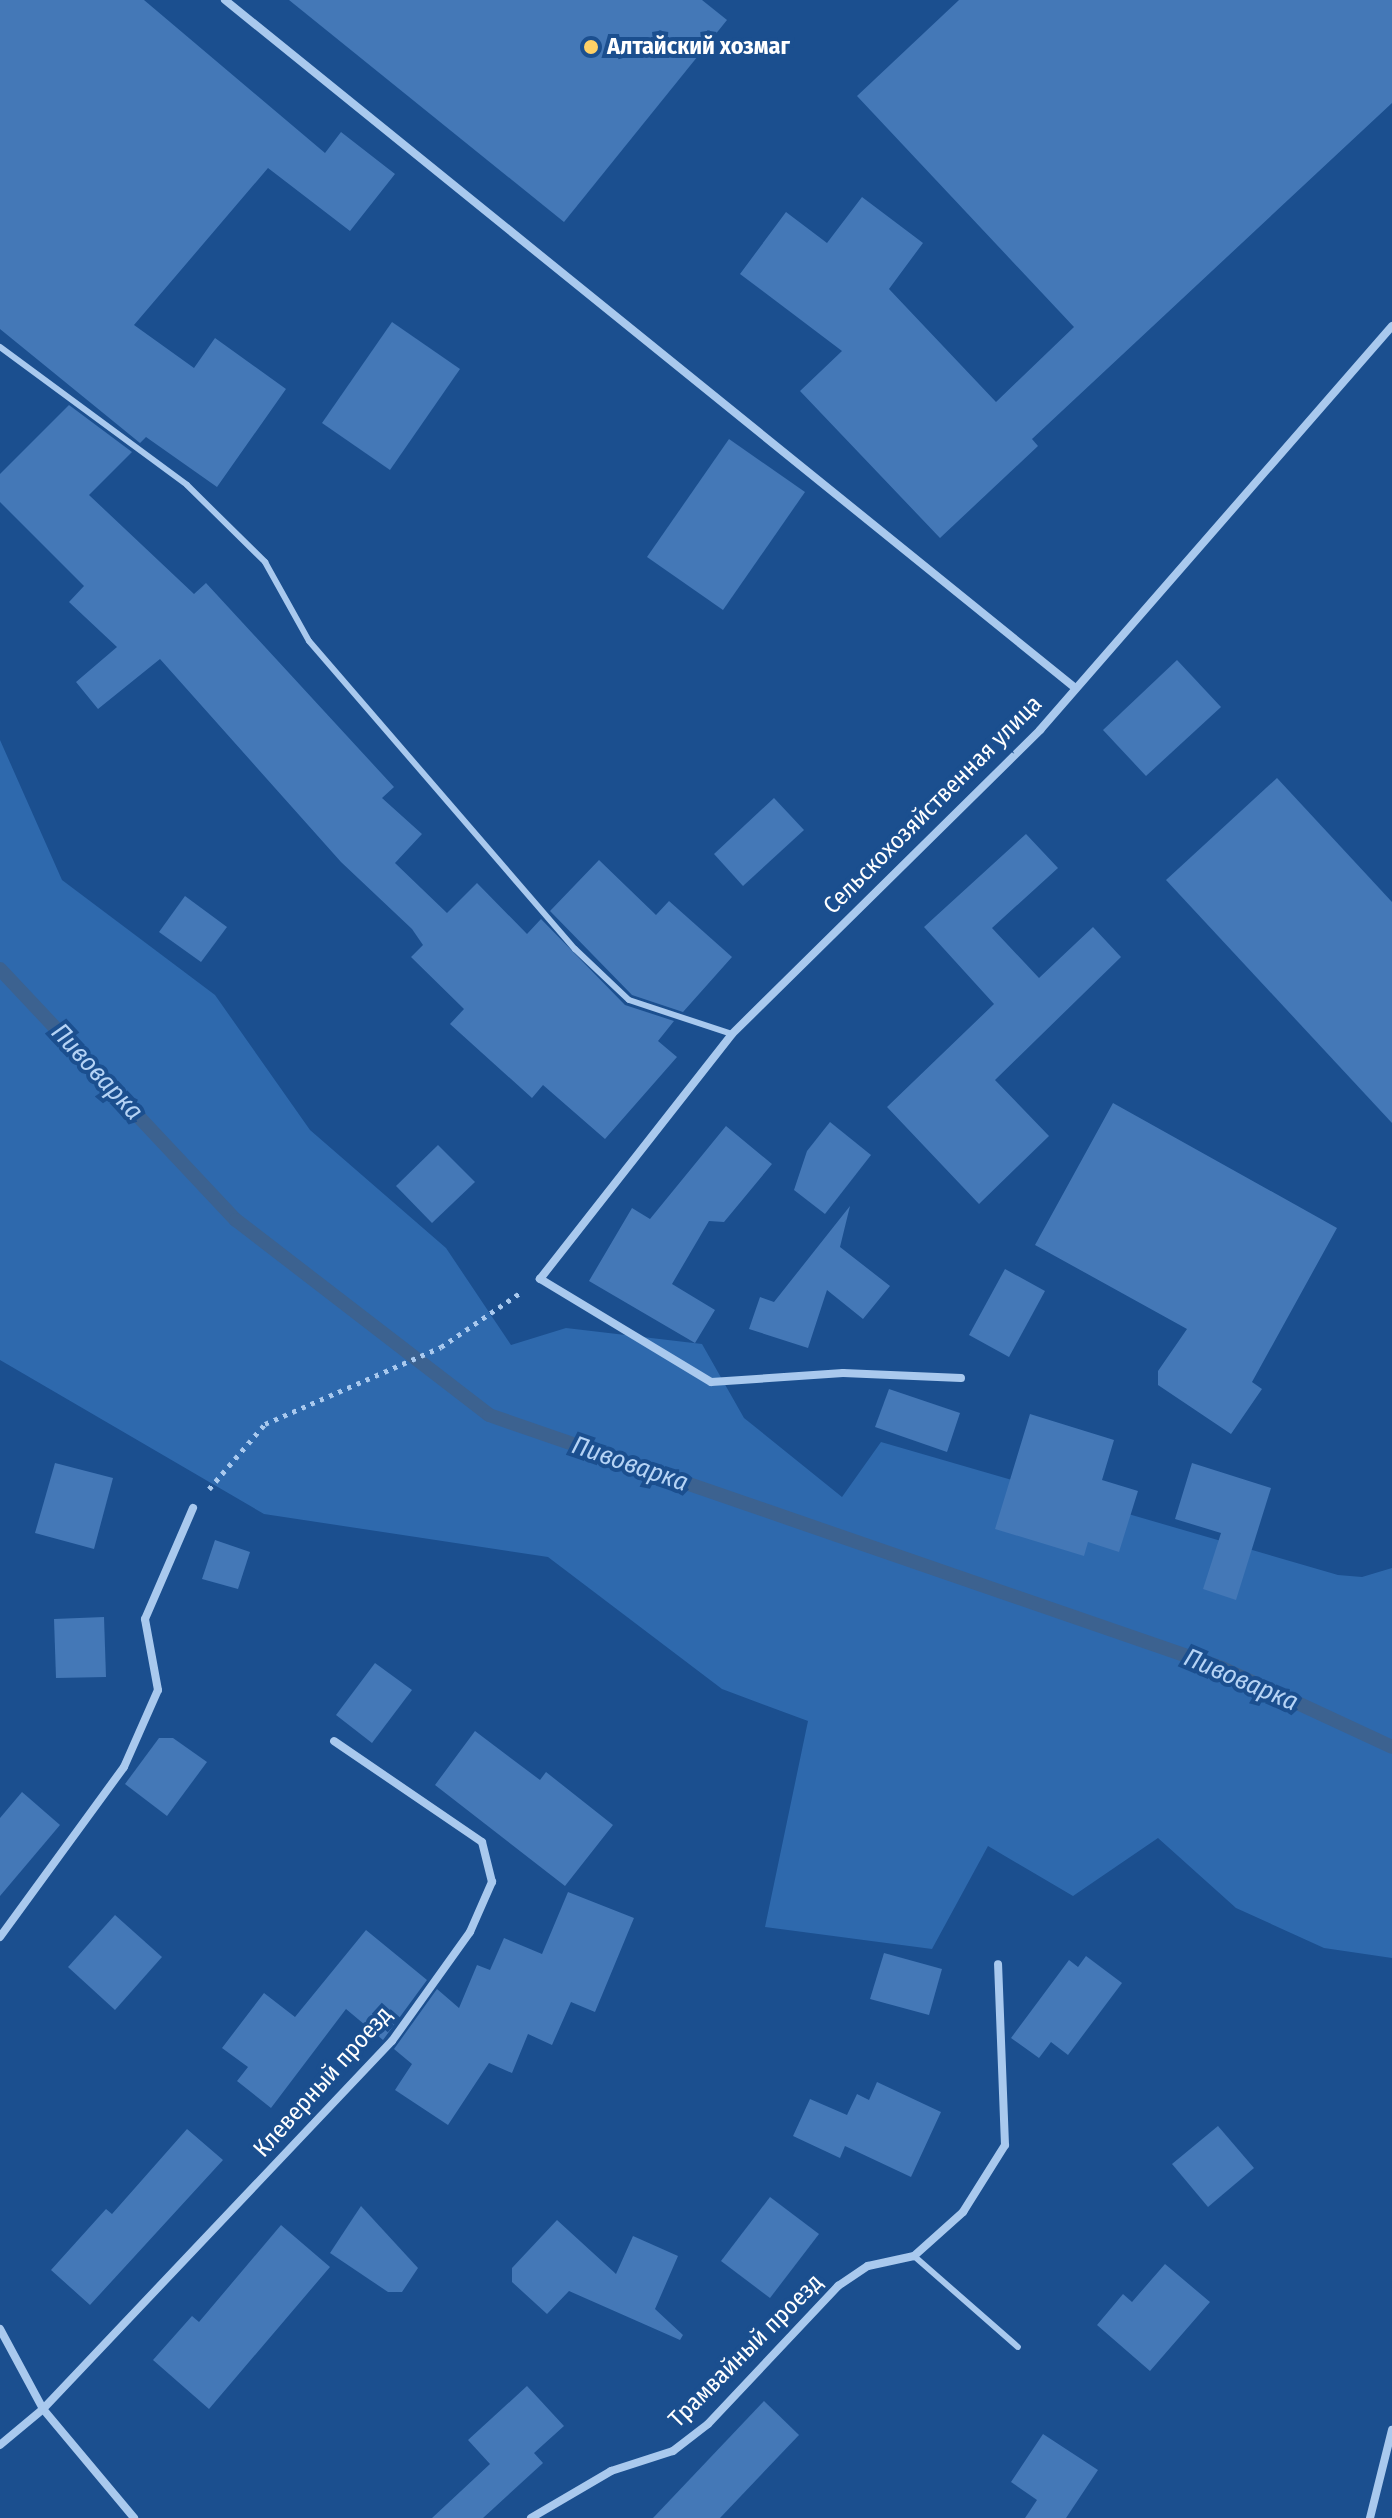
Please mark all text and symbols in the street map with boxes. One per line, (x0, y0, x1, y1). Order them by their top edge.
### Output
place label: Алтайский хозмаг (607, 33, 790, 61)
marker: Алтайский хозмаг (582, 38, 600, 56)
street label: Сельскохозяйственная улица (818, 690, 1048, 920)
water label: Пивоварка (44, 1017, 150, 1127)
water label: Пивоварка (568, 1430, 692, 1498)
water label: Пивоварка (1179, 1642, 1303, 1718)
street label: Клеверный проезд (248, 2001, 398, 2163)
street label: Трамвайный проезд (663, 2268, 829, 2434)

